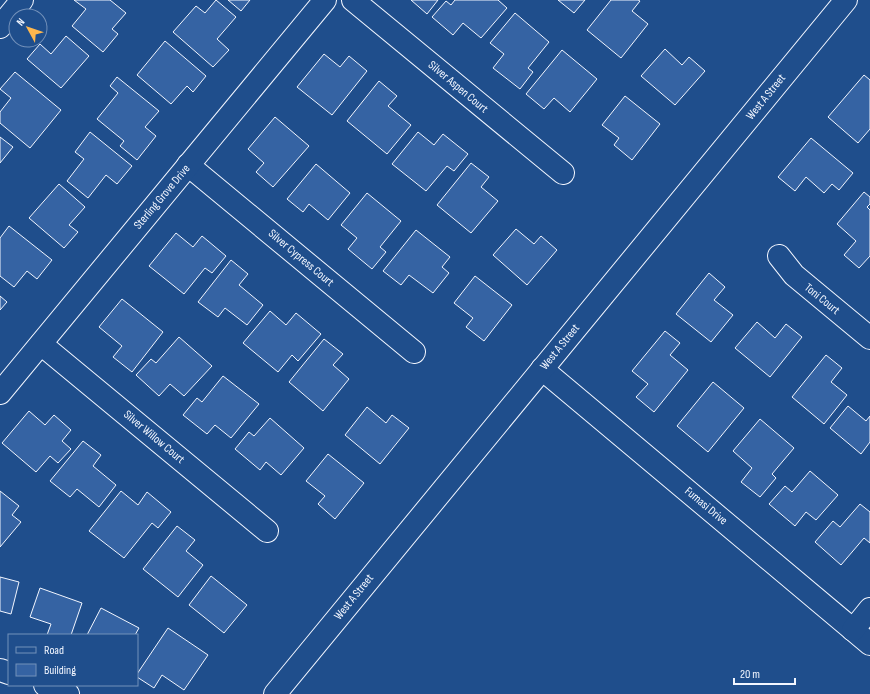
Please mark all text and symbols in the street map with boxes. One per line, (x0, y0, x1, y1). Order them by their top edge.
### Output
north arrow (8, 8, 48, 48)
text: N (14, 15, 28, 28)
street label: Silver Aspen Court (425, 58, 491, 117)
street label: West A Street (743, 71, 789, 123)
street label: Sterling Grove Drive (131, 161, 194, 232)
street label: Silver Cypress Court (265, 226, 337, 290)
street label: Toni Court (801, 280, 843, 318)
street label: West A Street (537, 321, 583, 373)
street label: Silver Willow Court (120, 407, 188, 467)
street label: Fumasi Drive (682, 484, 731, 528)
street label: West A Street (331, 571, 377, 623)
legend (8, 634, 138, 686)
text: Road (44, 643, 64, 658)
scale bar (734, 660, 795, 686)
text: Building (44, 663, 76, 678)
text: 20 m (740, 667, 760, 682)

